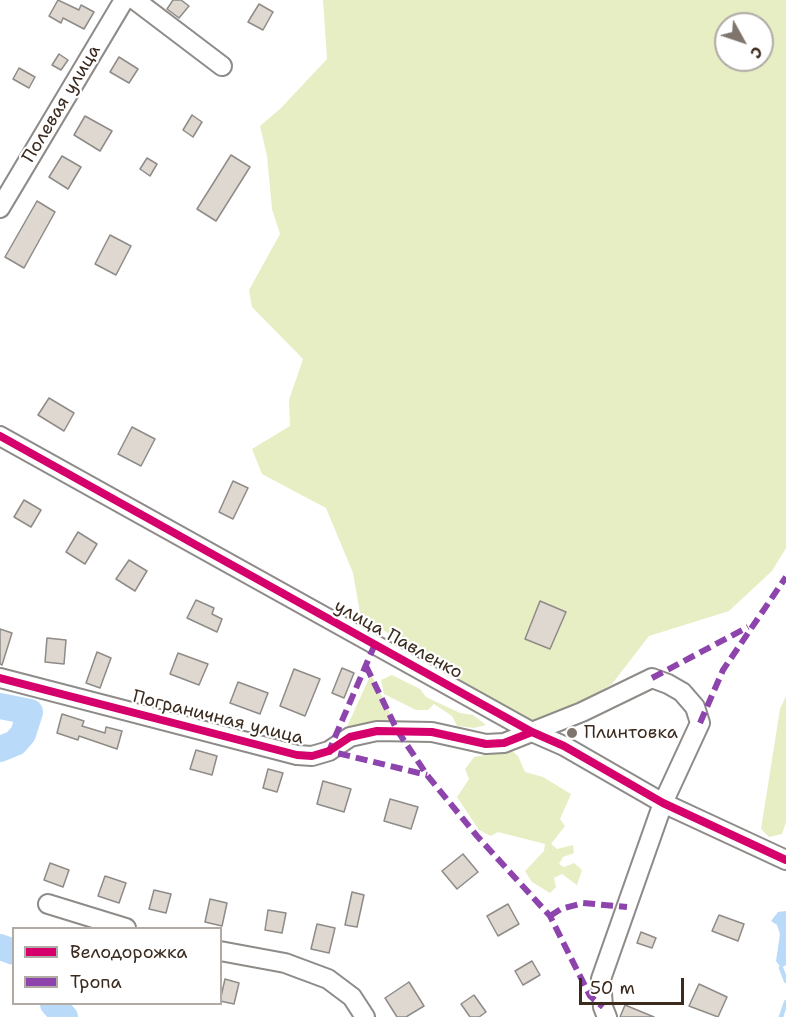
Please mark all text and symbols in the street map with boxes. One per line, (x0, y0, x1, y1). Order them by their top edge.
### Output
north arrow (714, 12, 774, 72)
street label: Полевая улица (18, 41, 106, 167)
text: С (745, 42, 768, 63)
street label: улица Павленко (330, 596, 466, 684)
street label: Пограничная улица (130, 686, 306, 750)
place label: Плинтовка (584, 722, 678, 744)
marker: Плинтовка (565, 726, 579, 740)
legend (12, 927, 222, 1005)
text: Велодорожка (70, 940, 188, 964)
scale bar (582, 966, 687, 1004)
text: Тропа (70, 970, 122, 994)
text: 50 m (590, 976, 635, 1000)

